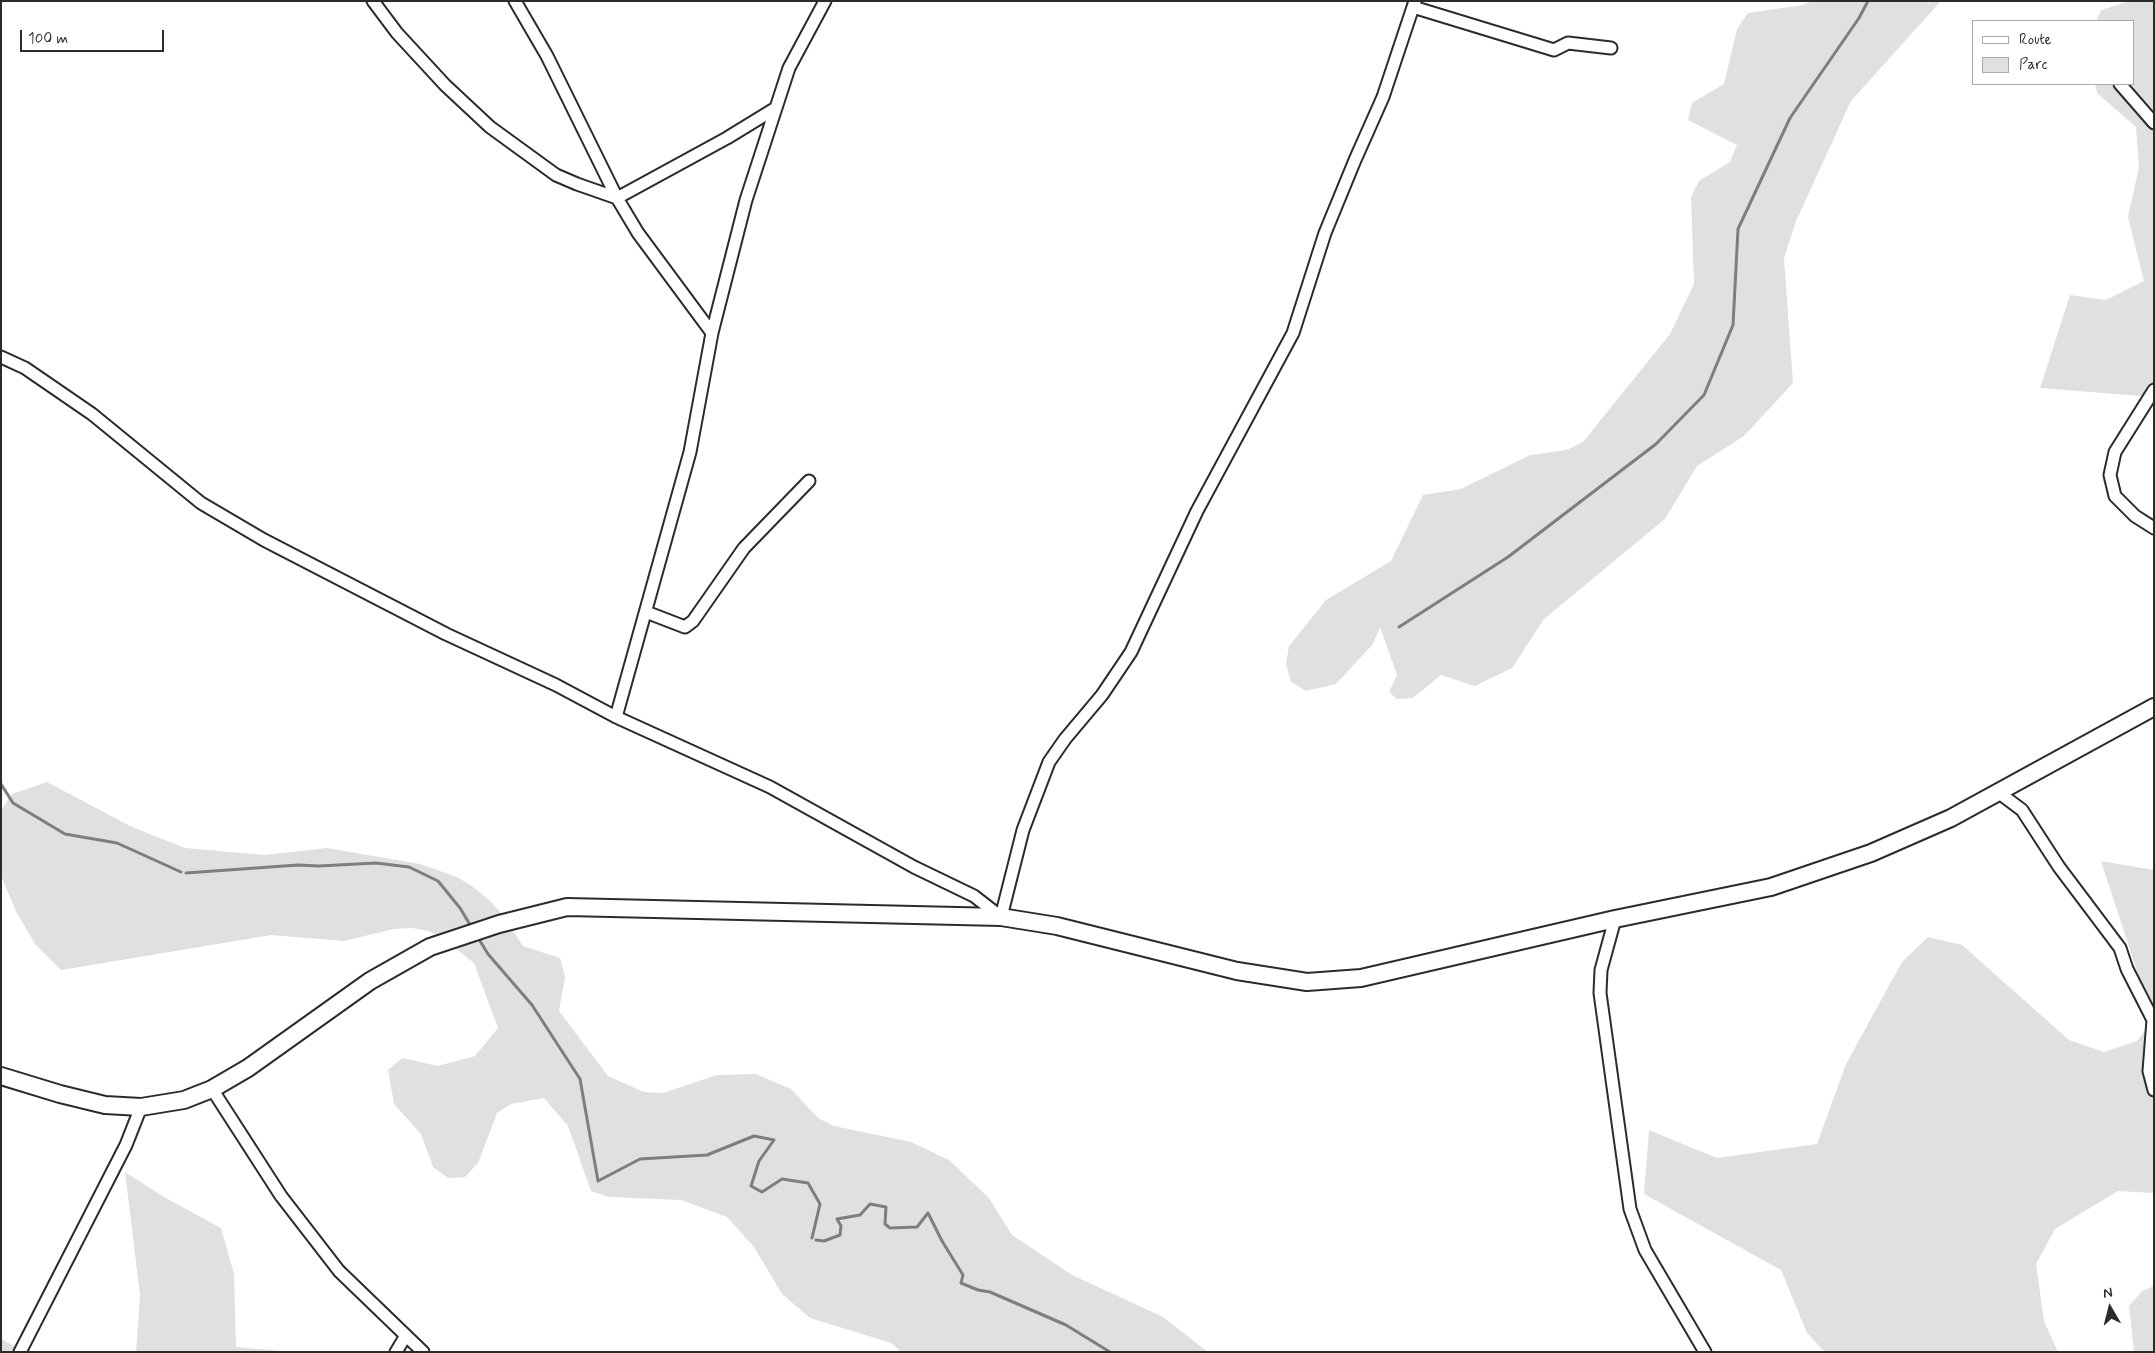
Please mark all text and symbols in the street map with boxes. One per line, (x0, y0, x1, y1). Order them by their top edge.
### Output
scale bar (22, 20, 166, 52)
legend (1972, 20, 2135, 85)
text: 100 m (28, 29, 68, 49)
text: Route (2019, 30, 2052, 50)
text: Parc (2019, 55, 2047, 75)
north arrow (2085, 1283, 2135, 1333)
text: N (2102, 1284, 2114, 1303)

